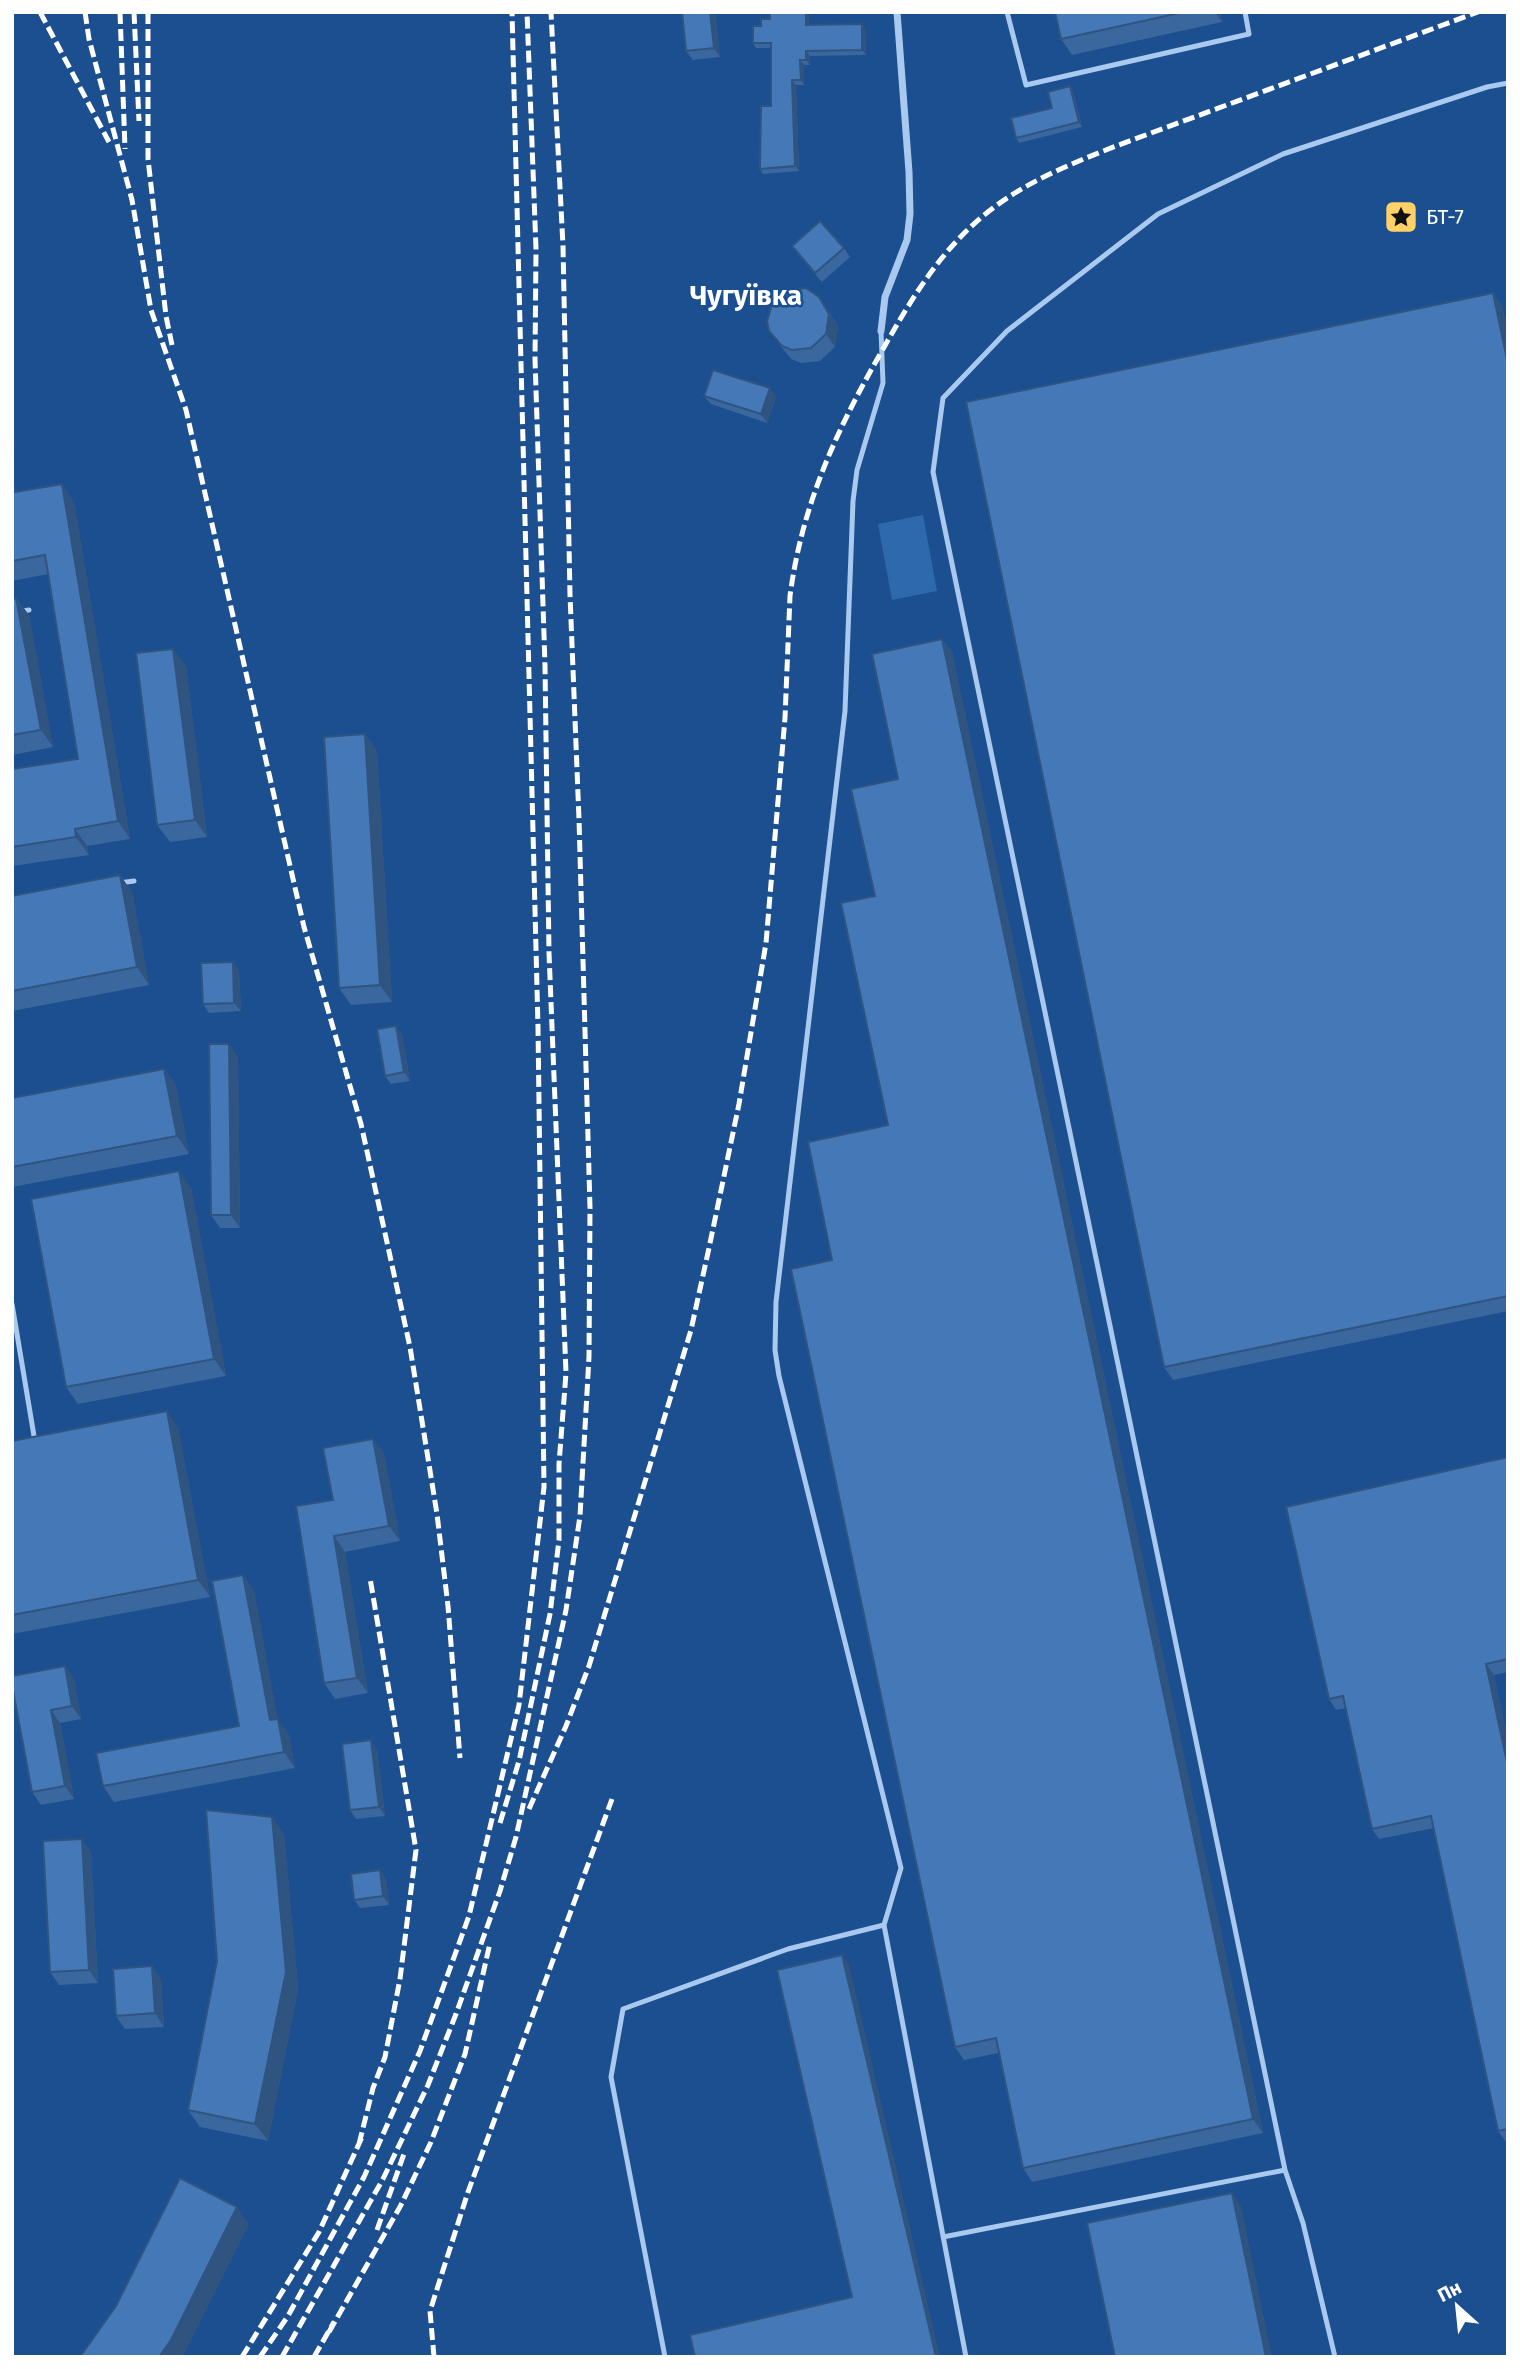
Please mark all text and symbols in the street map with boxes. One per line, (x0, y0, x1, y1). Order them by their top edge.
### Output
place icon: БТ-7 (1382, 198, 1420, 236)
place label: БТ-7 (1426, 204, 1464, 230)
district label: Чугуївка (690, 279, 802, 312)
north arrow (1422, 2271, 1492, 2341)
text: Пн (1434, 2276, 1465, 2307)

